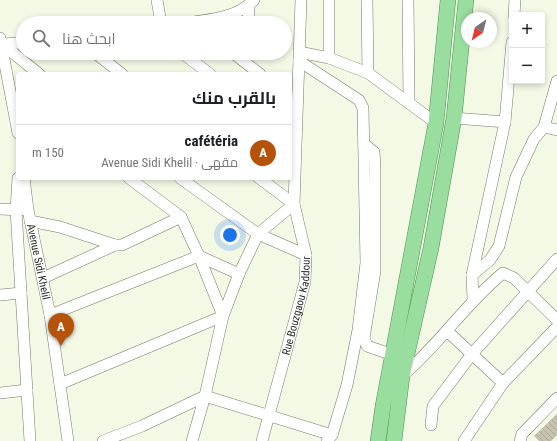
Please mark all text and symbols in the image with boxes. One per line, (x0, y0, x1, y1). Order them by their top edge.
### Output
north arrow (461, 12, 497, 48)
map controls (509, 12, 545, 84)
button: + (509, 12, 545, 48)
search box (16, 16, 292, 60)
icon: search (30, 27, 52, 49)
text: ابحث هنا (62, 30, 116, 48)
button: − (509, 48, 545, 84)
text: بالقرب منك (192, 88, 276, 108)
text: cafétéria (185, 132, 238, 150)
text: 150 m (32, 145, 64, 160)
text: A (259, 145, 267, 160)
text: مقهى · Avenue Sidi Khelil (101, 155, 238, 170)
street label: Avenue Sidi Khelil (24, 223, 53, 301)
your location (220, 225, 240, 245)
street label: Rue Bouzgaou Kaddour (280, 255, 313, 356)
pin: A (48, 313, 74, 346)

